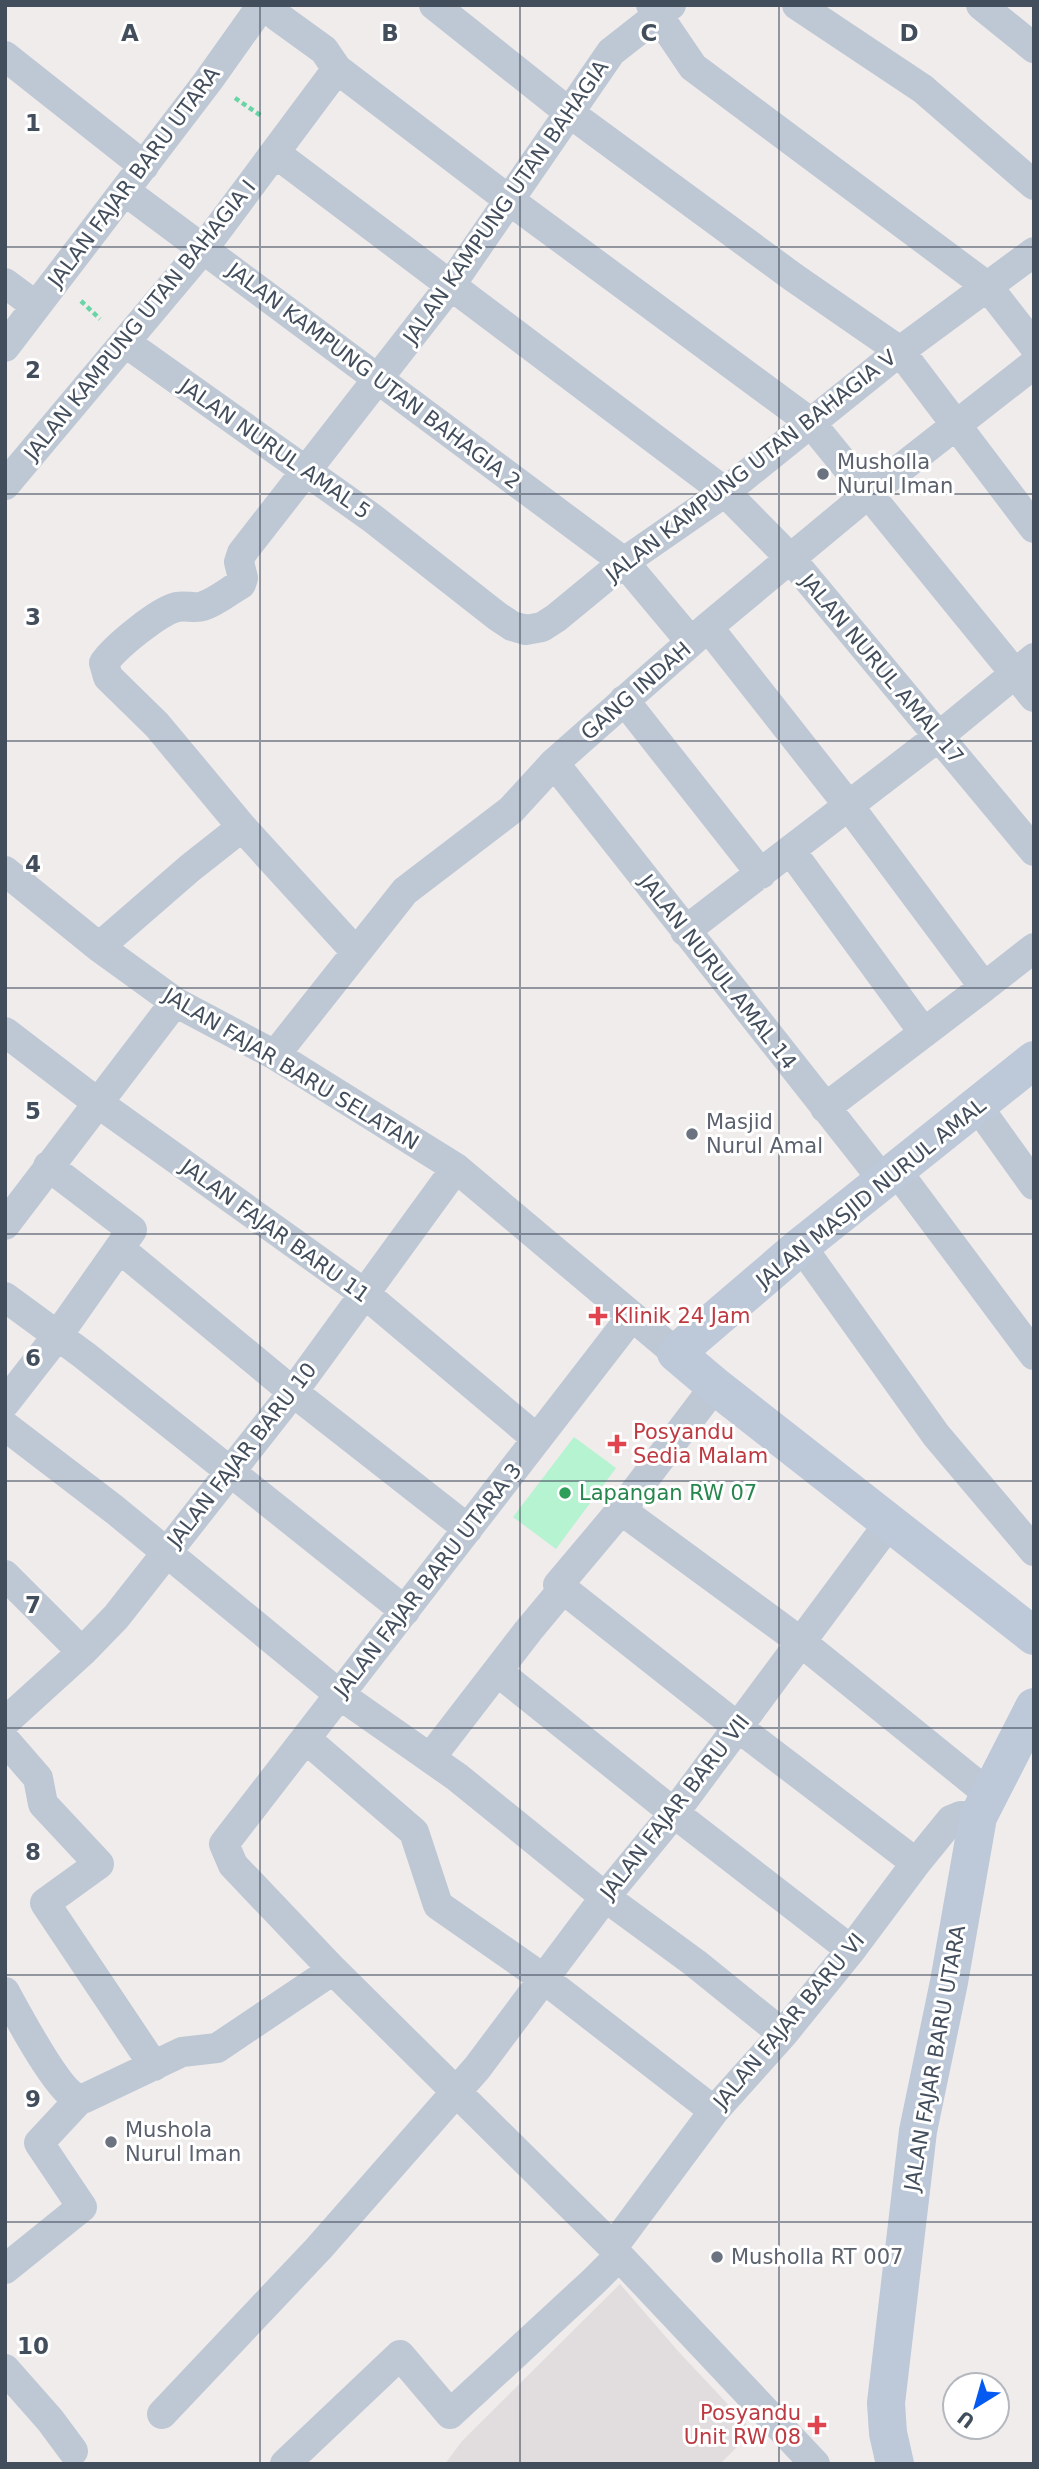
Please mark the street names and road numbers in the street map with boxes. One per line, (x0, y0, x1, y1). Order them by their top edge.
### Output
street label: JALAN KAMPUNG UTAN BAHAGIA (397, 55, 614, 350)
street label: JALAN FAJAR BARU UTARA (42, 62, 225, 293)
street label: JALAN KAMPUNG UTAN BAHAGIA I (18, 175, 260, 466)
street label: JALAN KAMPUNG UTAN BAHAGIA 2 (221, 257, 525, 494)
street label: JALAN KAMPUNG UTAN BAHAGIA V (600, 345, 901, 588)
street label: JALAN NURUL AMAL 5 (173, 373, 375, 524)
street label: JALAN NURUL AMAL 17 (794, 568, 968, 769)
street label: GANG INDAH (576, 637, 696, 745)
street label: JALAN NURUL AMAL 14 (633, 868, 801, 1074)
street label: JALAN FAJAR BARU SELATAN (157, 982, 423, 1155)
street label: JALAN MASJID NURUL AMAL (750, 1093, 991, 1294)
street label: JALAN FAJAR BARU 11 (174, 1153, 374, 1307)
street label: JALAN FAJAR BARU 10 (161, 1358, 321, 1553)
street label: JALAN FAJAR BARU UTARA 3 (328, 1459, 527, 1703)
street label: JALAN FAJAR BARU VII (594, 1710, 754, 1906)
street label: JALAN FAJAR BARU UTARA (899, 1923, 970, 2195)
street label: JALAN FAJAR BARU VI (707, 1929, 869, 2115)

